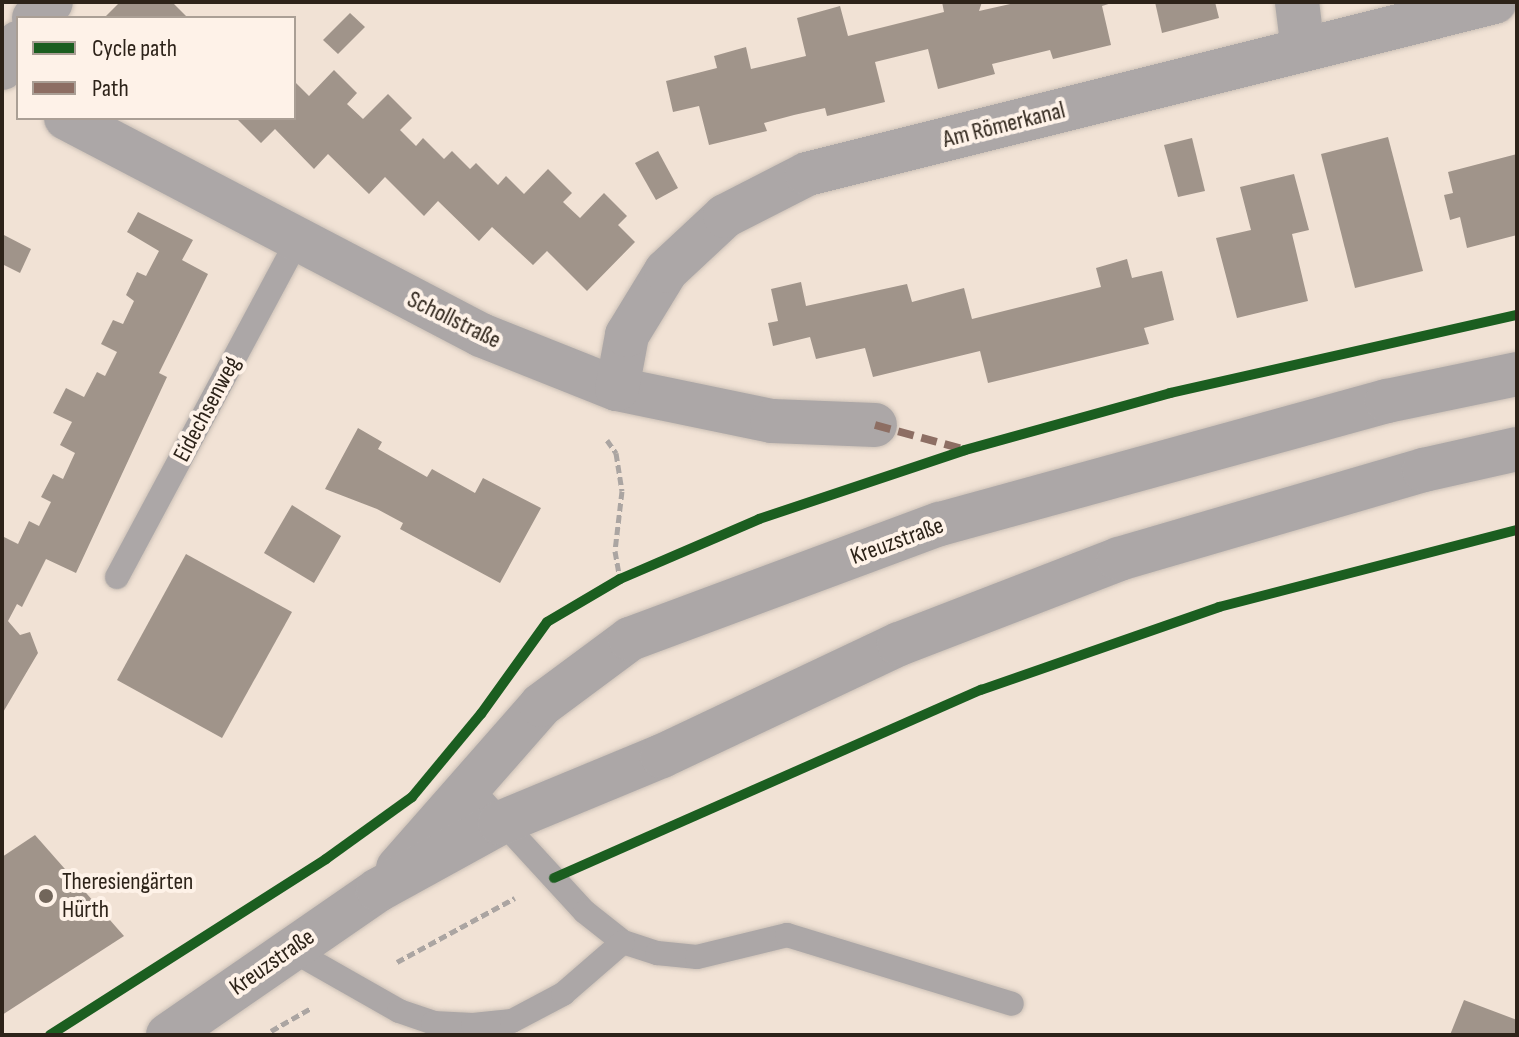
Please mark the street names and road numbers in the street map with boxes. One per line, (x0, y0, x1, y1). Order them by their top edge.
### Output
street label: Am Römerkanal (940, 96, 1068, 154)
street label: Schollstraße (403, 285, 505, 355)
street label: Eidechsenweg (167, 351, 247, 467)
street label: Kreuzstraße (847, 511, 947, 571)
street label: Kreuzstraße (224, 922, 320, 1002)

